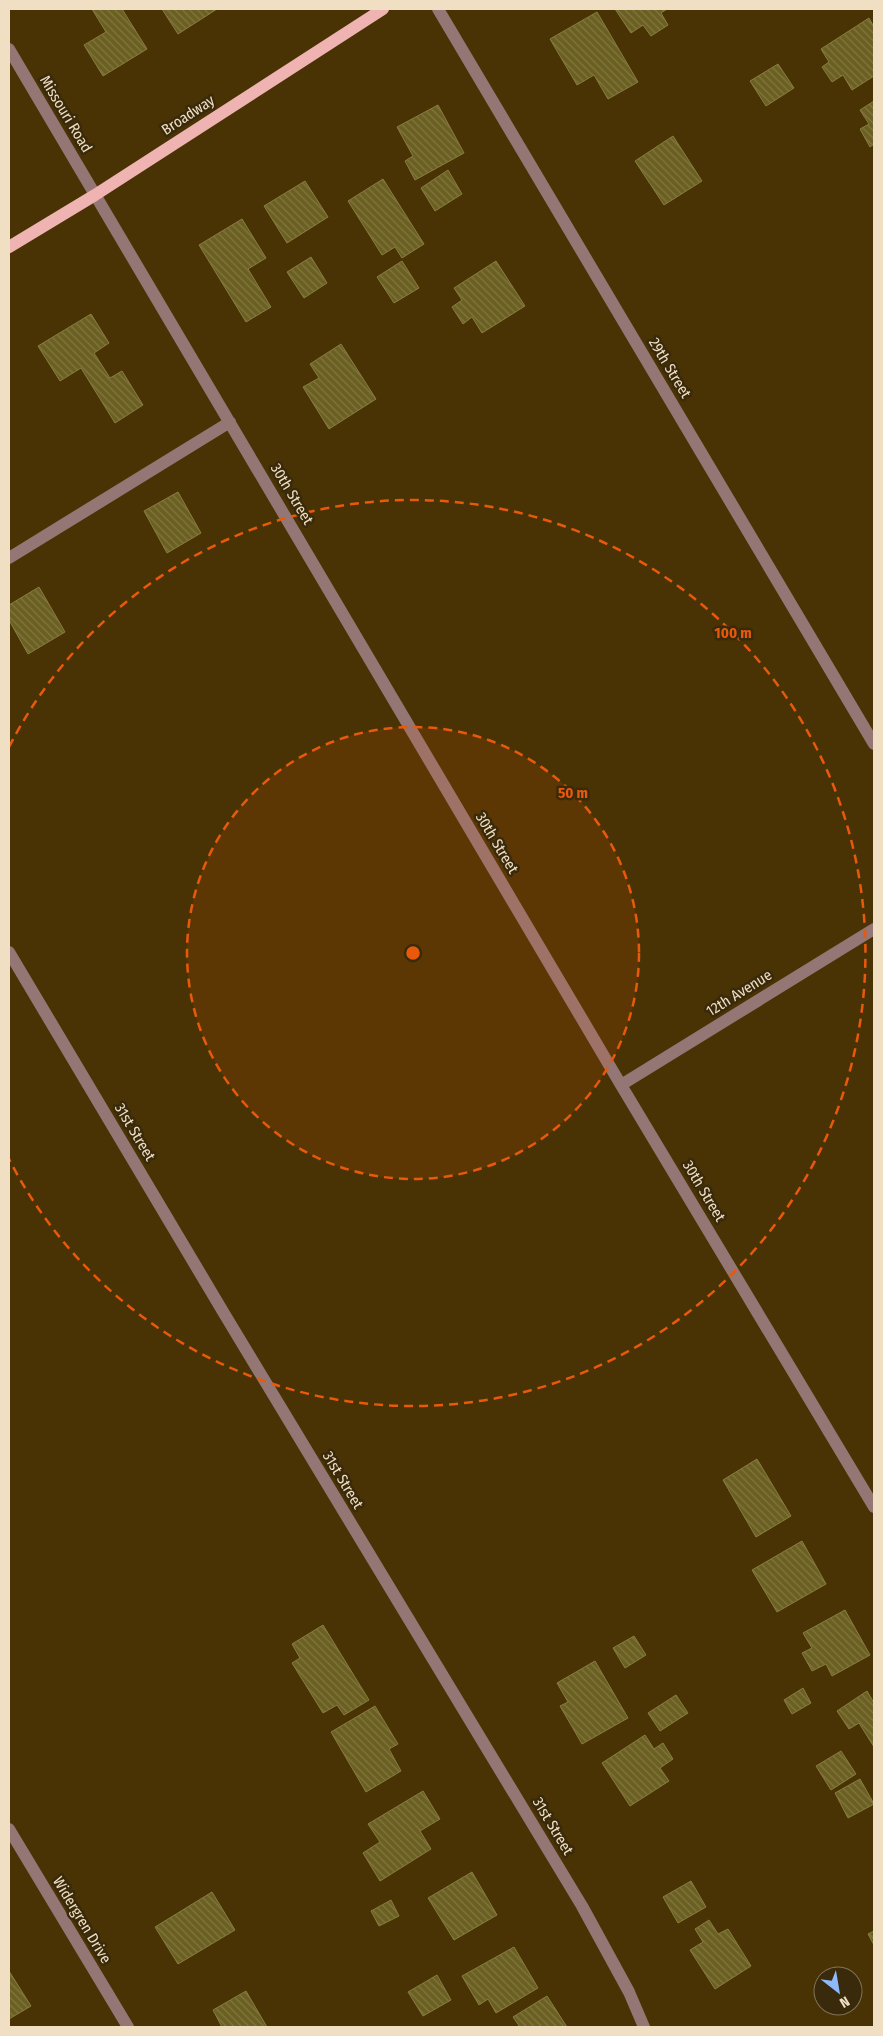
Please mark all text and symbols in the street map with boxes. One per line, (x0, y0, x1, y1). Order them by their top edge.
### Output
street label: Missouri Road (36, 72, 96, 156)
street label: Broadway (158, 91, 218, 139)
street label: 29th Street (645, 335, 695, 401)
street label: 30th Street (267, 460, 317, 528)
text: 100 m (714, 624, 752, 642)
text: 50 m (558, 784, 588, 802)
street label: 30th Street (472, 809, 522, 877)
centre of rings (404, 944, 422, 962)
street label: 12th Avenue (703, 966, 775, 1020)
street label: 31st Street (111, 1100, 159, 1164)
street label: 30th Street (679, 1157, 729, 1225)
street label: 31st Street (319, 1448, 367, 1512)
street label: 31st Street (529, 1794, 577, 1858)
street label: Widergren Drive (49, 1873, 115, 1967)
north arrow (813, 1966, 863, 2016)
text: N (836, 1992, 852, 2011)

